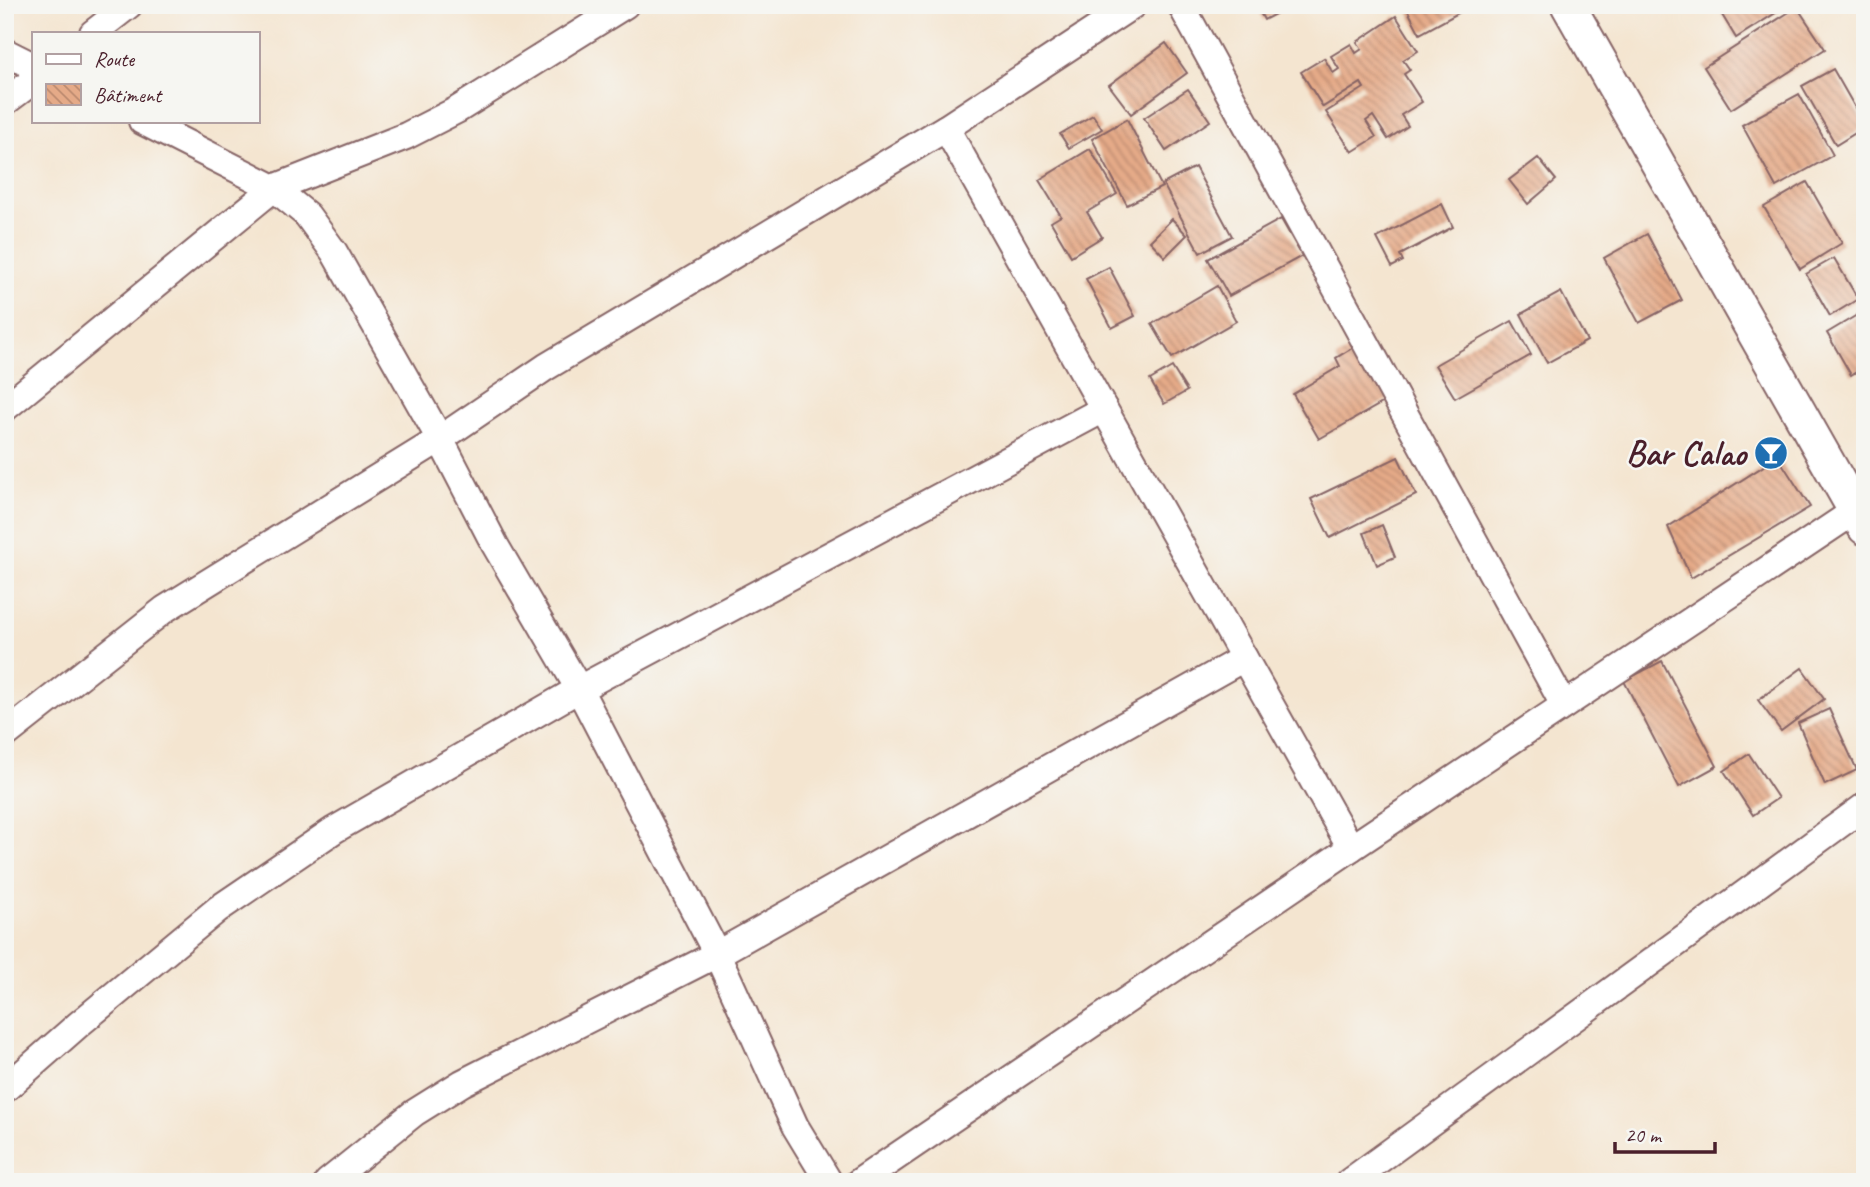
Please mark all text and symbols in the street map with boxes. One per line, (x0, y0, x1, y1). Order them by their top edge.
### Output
legend (32, 32, 259, 122)
text: Route (94, 46, 135, 72)
text: Bâtiment (94, 82, 163, 108)
place label: Bar Calao (1626, 431, 1748, 476)
bar icon: Bar Calao (1752, 434, 1790, 472)
scale bar (1615, 1110, 1714, 1154)
text: 20 m (1625, 1122, 1663, 1148)

